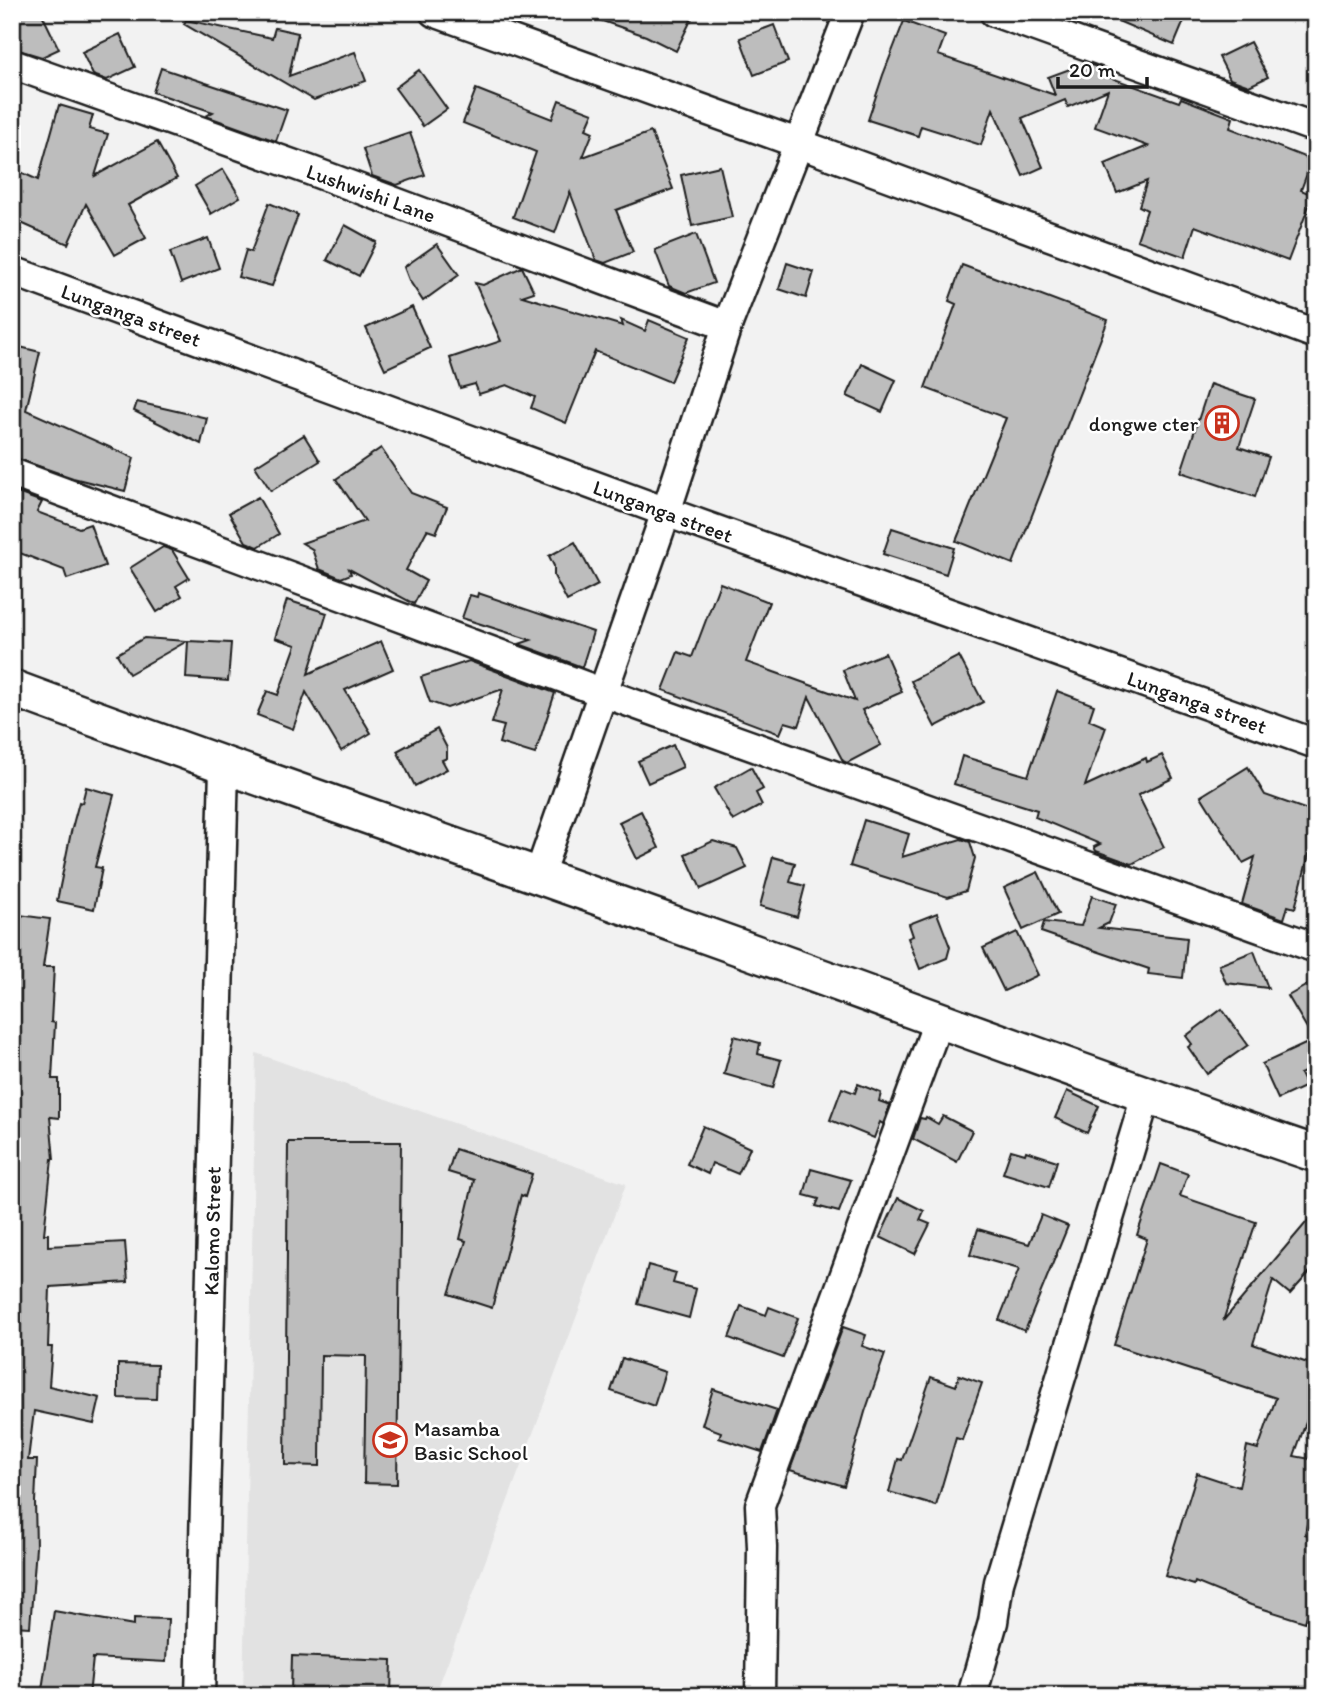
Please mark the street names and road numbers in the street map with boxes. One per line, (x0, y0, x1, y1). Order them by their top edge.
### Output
street label: Lushwishi Lane (303, 158, 439, 228)
street label: Lunganga street (58, 278, 204, 352)
street label: Lunganga street (590, 474, 736, 548)
street label: Lunganga street (1124, 665, 1270, 739)
street label: Kalomo Street (198, 1166, 226, 1296)

